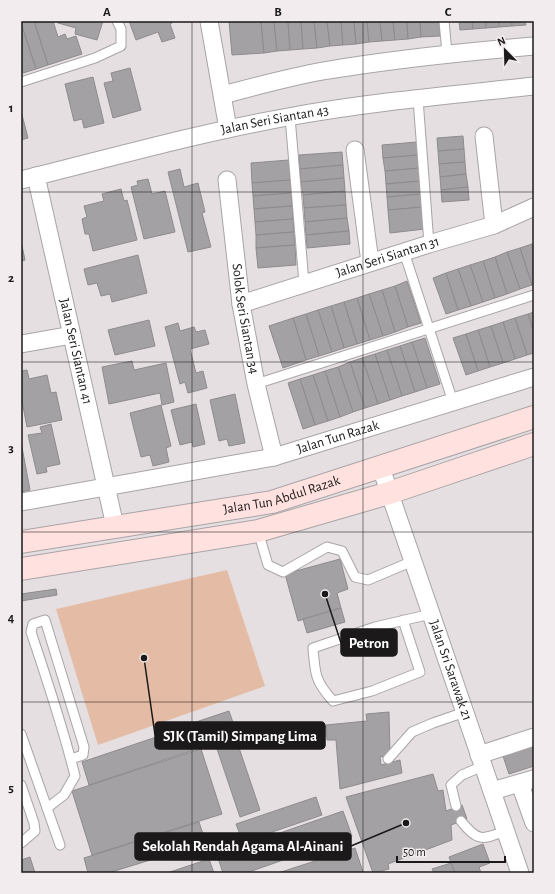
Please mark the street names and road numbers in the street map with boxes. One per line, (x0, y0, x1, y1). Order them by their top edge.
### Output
street label: Jalan Seri Siantan 43 (220, 103, 330, 137)
street label: Jalan Seri Siantan 31 (334, 234, 441, 280)
street label: Solok Seri Siantan 34 (229, 263, 261, 375)
street label: Jalan Seri Siantan 41 (57, 297, 94, 406)
street label: Jalan Tun Razak (295, 418, 381, 456)
street label: Jalan Tun Abdul Razak (222, 473, 342, 517)
street label: Jalan Sri Sarawak 21 (427, 618, 474, 723)

